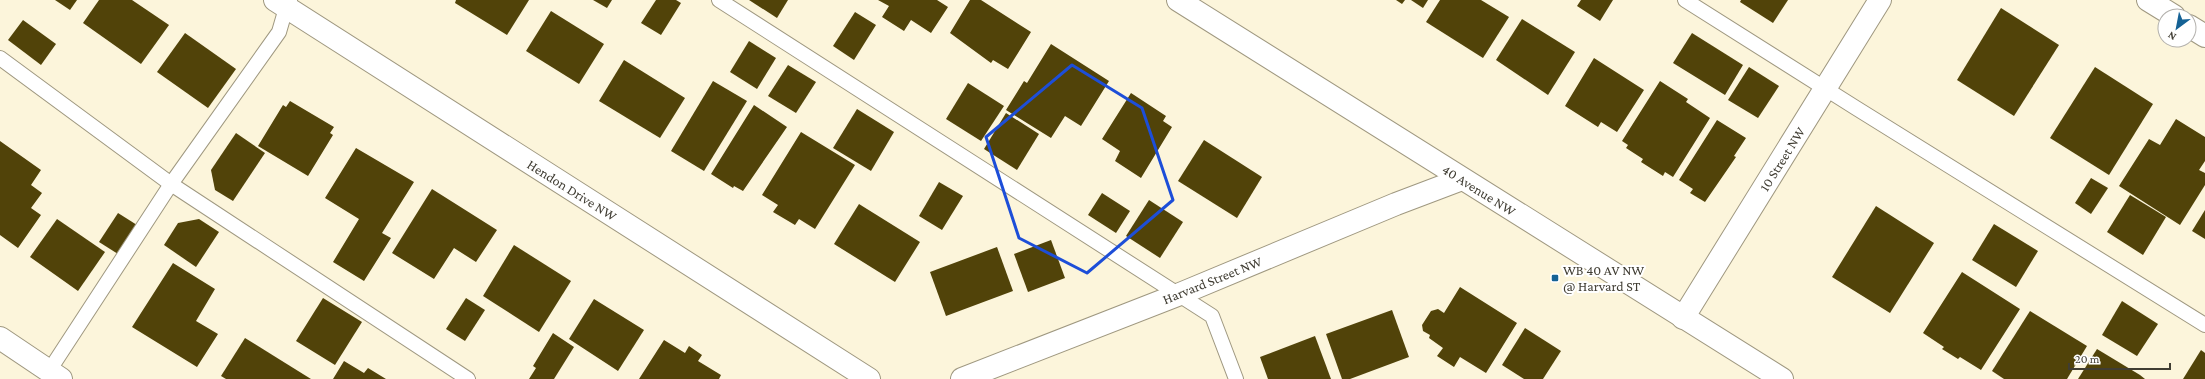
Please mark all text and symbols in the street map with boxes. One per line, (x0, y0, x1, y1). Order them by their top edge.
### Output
north arrow (2157, 8, 2197, 48)
text: N (2165, 29, 2178, 44)
street label: 10 Street NW (1756, 124, 1808, 194)
street label: Hendon Drive NW (524, 156, 620, 224)
street label: 40 Avenue NW (1439, 161, 1519, 219)
street label: Harvard Street NW (1160, 253, 1264, 307)
place label: WB 40 AV NW @ Harvard ST (1563, 262, 1644, 294)
marker: WB 40 AV NW @ Harvard ST (1550, 273, 1560, 283)
scale bar (2069, 345, 2170, 371)
text: 20 m (2075, 352, 2100, 366)

